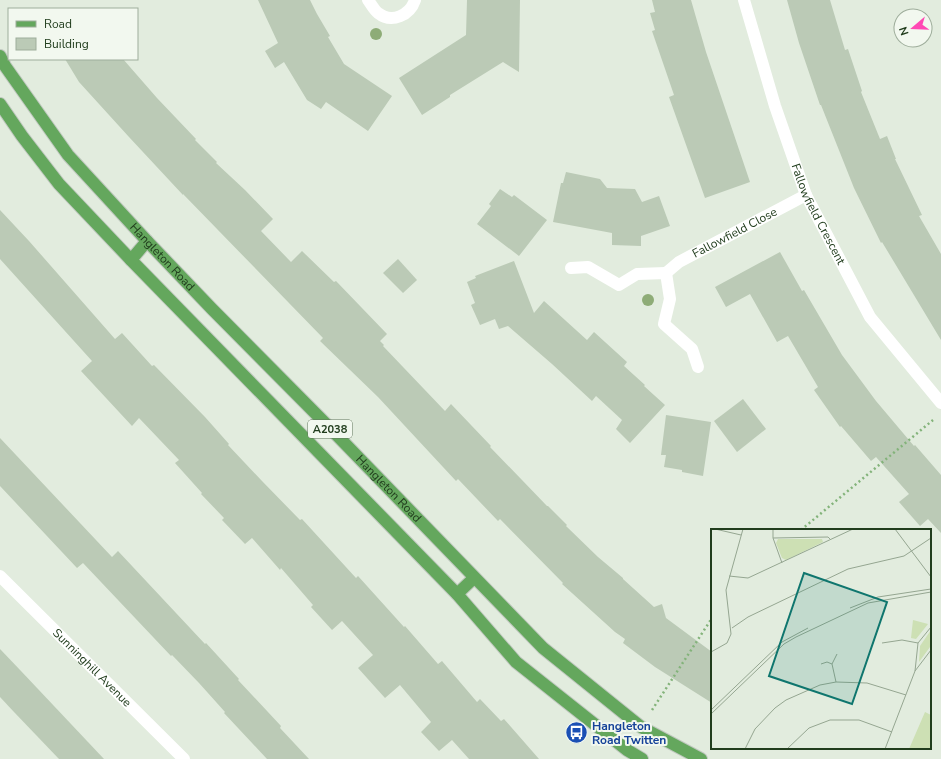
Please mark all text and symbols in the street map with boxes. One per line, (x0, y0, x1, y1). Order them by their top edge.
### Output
legend (8, 8, 138, 60)
north arrow (893, 8, 933, 48)
text: Road (44, 16, 72, 32)
text: N (896, 25, 912, 37)
text: Building (44, 36, 89, 52)
street label: Fallowfield Crescent (788, 161, 850, 268)
street label: Fallowfield Close (690, 204, 780, 262)
street label: Hangleton Road (126, 219, 198, 294)
road number: A2038 (308, 420, 352, 438)
street label: Hangleton Road (352, 451, 425, 526)
inset map (711, 529, 931, 749)
street label: Sunninghill Avenue (49, 625, 135, 710)
place label: Hangleton Road Twitten (592, 718, 666, 748)
bus stop icon: Hangleton Road Twitten (563, 720, 589, 746)

